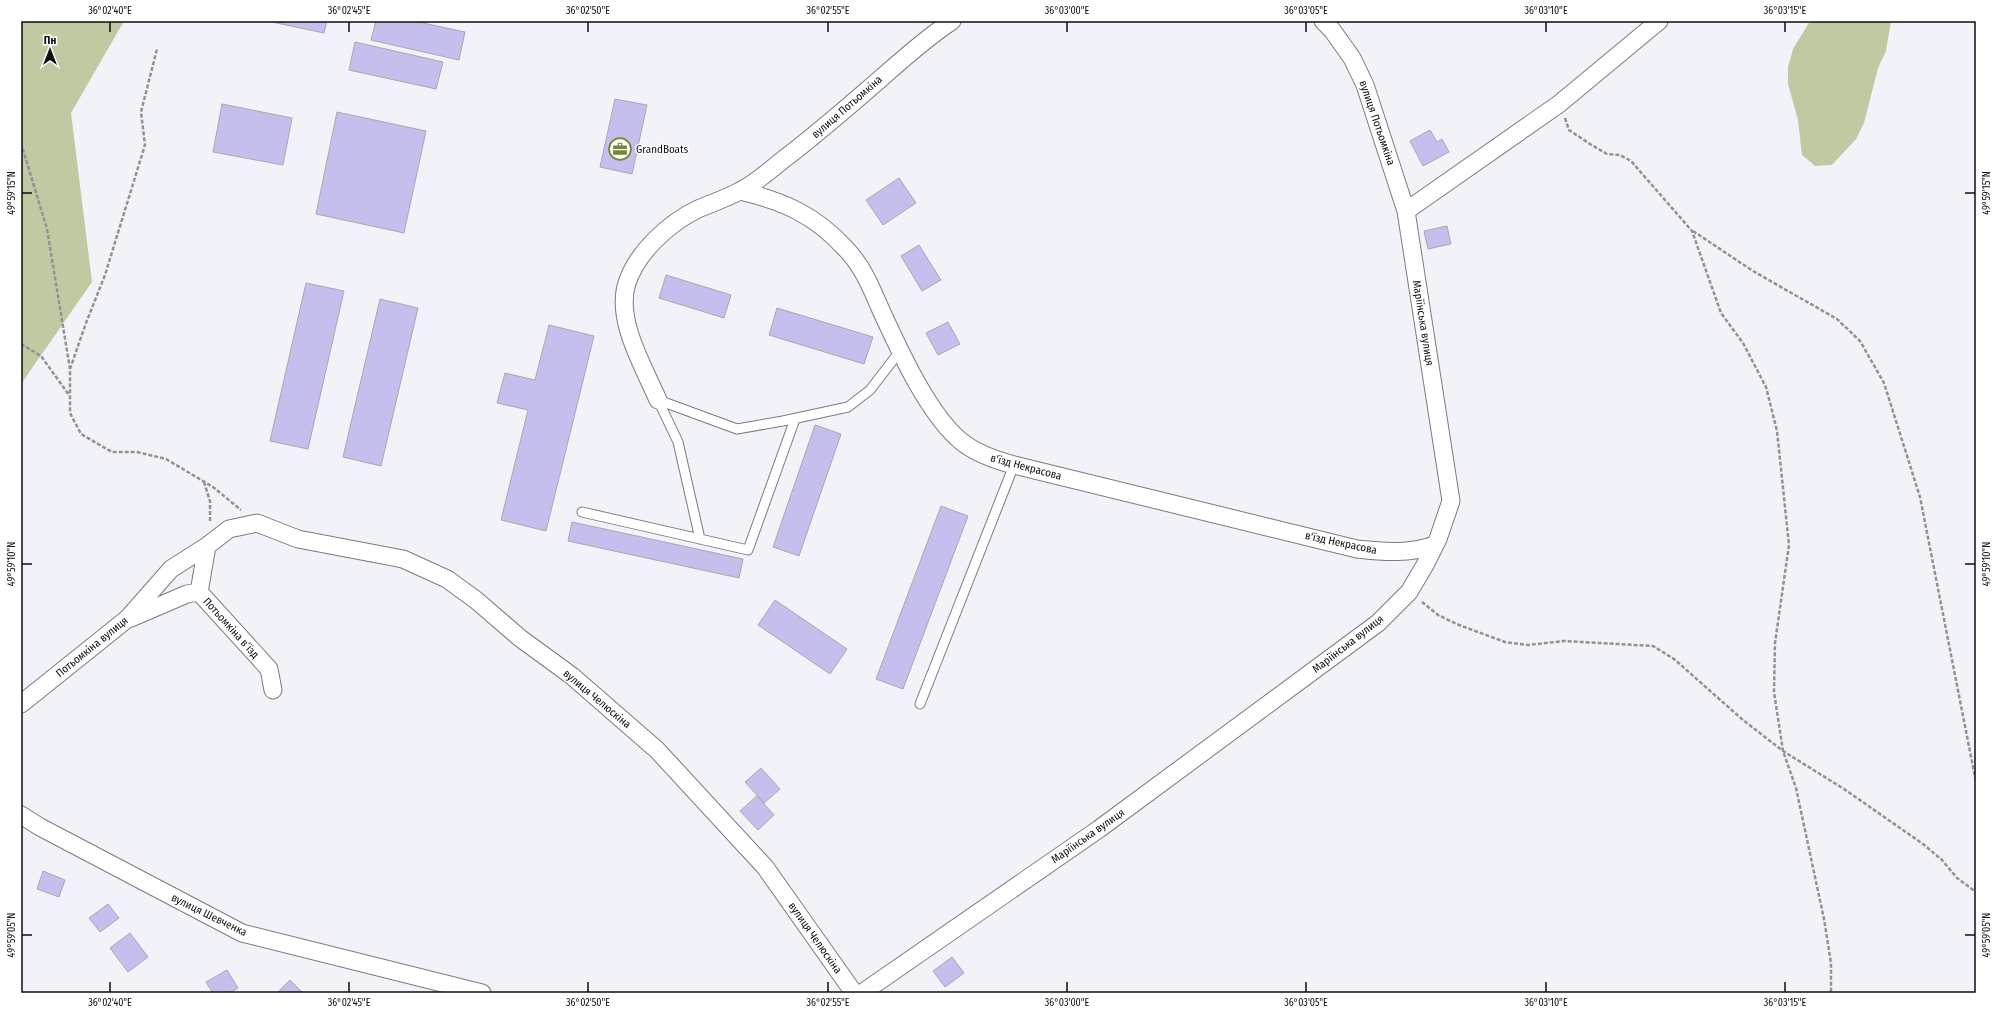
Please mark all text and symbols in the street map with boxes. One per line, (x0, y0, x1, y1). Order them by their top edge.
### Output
text: 36°02'40"E (88, 5, 132, 17)
text: 36°02'45"E (328, 5, 371, 17)
text: 36°02'50"E (566, 5, 610, 17)
text: 36°02'55"E (807, 5, 850, 17)
text: 36°03'00"E (1045, 5, 1090, 17)
text: 36°03'05"E (1284, 5, 1328, 17)
text: 36°03'10"E (1524, 5, 1568, 17)
text: 36°03'15"E (1764, 5, 1806, 17)
north arrow (30, 30, 70, 70)
text: Пн (44, 34, 56, 47)
street label: вулиця Потьомкіна (809, 73, 885, 141)
street label: вулиця Потьомкіна (1356, 79, 1398, 167)
office icon: GrandBoats (607, 136, 633, 162)
place label: GrandBoats (636, 143, 689, 156)
text: 49°59'15"N (6, 171, 18, 215)
text: 49°59'15"N (1981, 171, 1993, 215)
street label: Маріїнська вулиця (1410, 279, 1436, 367)
street label: в'їзд Некрасова (989, 451, 1063, 483)
street label: в'їзд Некрасова (1304, 529, 1378, 557)
text: 49°59'10"N (6, 542, 18, 586)
text: 49°59'10"N (1981, 542, 1993, 586)
street label: Потьомкіна в’їзд (200, 595, 262, 661)
street label: Маріїнська вулиця (1310, 612, 1386, 676)
street label: Потьомкіна вулиця (53, 614, 131, 680)
street label: вулиця Челюскіна (561, 667, 633, 731)
street label: Маріїнська вулиця (1049, 806, 1127, 866)
street label: вулиця Шевченка (169, 891, 249, 939)
street label: вулиця Челюскіна (786, 900, 844, 976)
text: 49°59'05"N (6, 913, 18, 957)
text: 49°59'05"N (1981, 913, 1993, 957)
text: 36°02'40"E (88, 997, 132, 1009)
text: 36°02'45"E (328, 997, 371, 1009)
text: 36°02'50"E (566, 997, 610, 1009)
text: 36°02'55"E (807, 997, 850, 1009)
text: 36°03'00"E (1045, 997, 1090, 1009)
text: 36°03'05"E (1284, 997, 1328, 1009)
text: 36°03'10"E (1524, 997, 1568, 1009)
text: 36°03'15"E (1764, 997, 1806, 1009)

